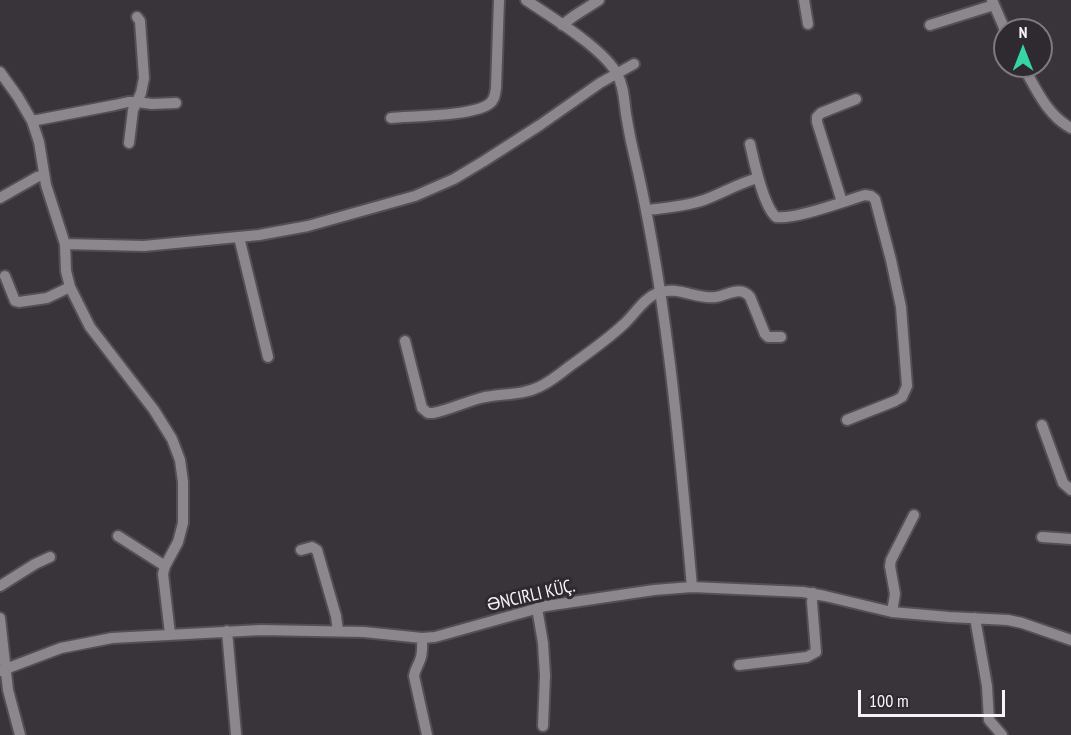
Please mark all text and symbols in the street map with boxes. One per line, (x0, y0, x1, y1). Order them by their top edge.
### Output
north arrow (993, 18, 1053, 78)
text: N (1019, 22, 1027, 42)
street label: ƏNCIRLI KÜÇ. (485, 575, 577, 617)
scale bar (861, 678, 1008, 716)
text: 100 m (869, 689, 909, 712)

